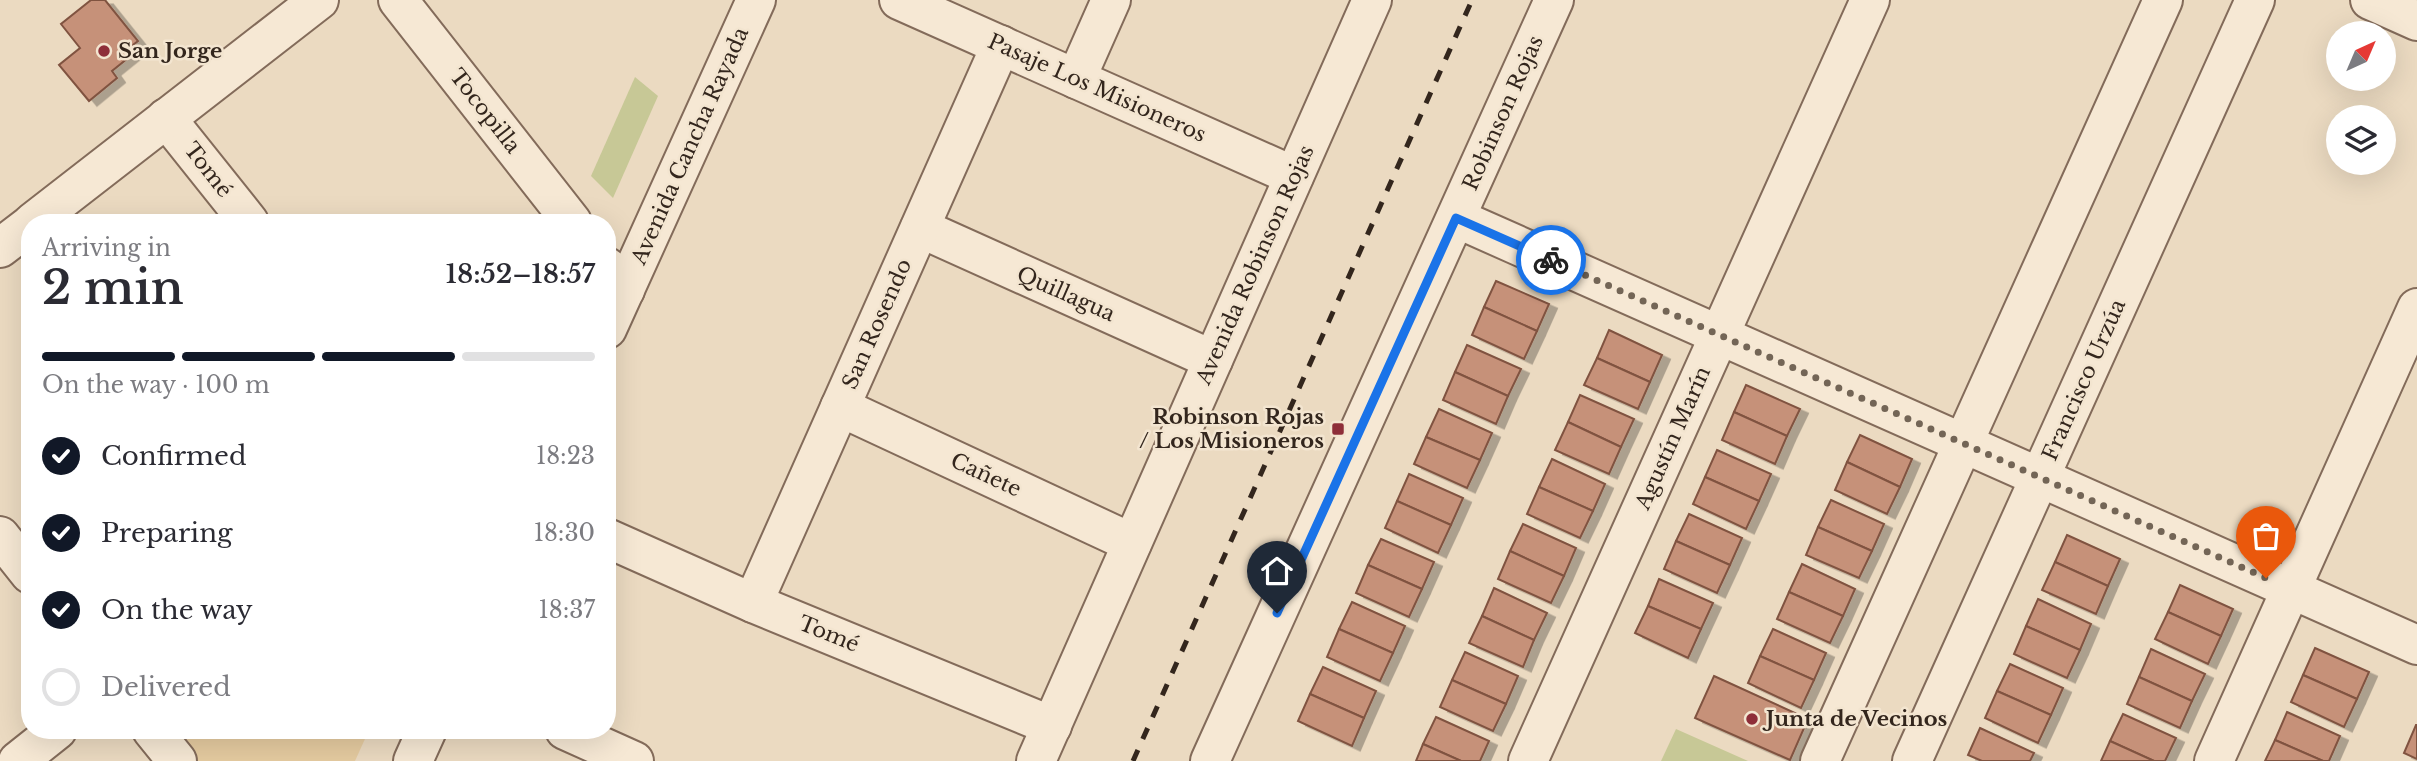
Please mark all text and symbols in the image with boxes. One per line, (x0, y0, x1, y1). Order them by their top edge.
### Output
north arrow (2326, 21, 2396, 91)
map controls (2326, 21, 2396, 175)
street label: Avenida Cancha Rayada (625, 23, 754, 270)
street label: Pasaje Los Misioneros (984, 28, 1210, 148)
street label: Robinson Rojas (1457, 32, 1549, 194)
place label: San Jorge (118, 38, 222, 64)
marker: San Jorge (96, 43, 112, 59)
street label: Tocopilla (444, 64, 526, 159)
button: layers (2326, 105, 2396, 175)
street label: Tomé (178, 137, 238, 203)
street label: Avenida Robinson Rojas (1190, 141, 1320, 390)
courier (1516, 225, 1586, 295)
text: Arriving in (42, 234, 171, 262)
icon: bike (1532, 241, 1570, 279)
street label: San Rosendo (837, 255, 917, 393)
text: 18:52–18:57 (445, 258, 595, 290)
text: 2 min (42, 259, 184, 316)
street label: Quillagua (1013, 261, 1119, 327)
street label: Francisco Urzúa (2037, 295, 2131, 465)
street label: Agustín Marín (1629, 362, 1716, 515)
text: On the way · 100 m (42, 371, 270, 399)
place label: Robinson Rojas / Los Misioneros (1139, 404, 1324, 454)
marker: Robinson Rojas / Los Misioneros (1330, 421, 1346, 437)
icon: check (42, 437, 80, 475)
text: Confirmed (101, 440, 246, 472)
text: 18:23 (536, 442, 595, 470)
street label: Cañete (947, 447, 1025, 503)
pin (2236, 506, 2296, 578)
icon: check (42, 514, 80, 552)
text: Preparing (101, 517, 233, 549)
icon: bag (2247, 517, 2285, 555)
text: 18:30 (534, 519, 595, 547)
pin (1247, 541, 1307, 613)
icon: home (1258, 552, 1296, 590)
icon: check (42, 591, 80, 629)
text: On the way (101, 594, 253, 626)
text: 18:37 (539, 596, 595, 624)
street label: Tomé (795, 610, 863, 658)
text: Delivered (101, 671, 231, 703)
place label: Junta de Vecinos (1762, 706, 1948, 732)
marker: Junta de Vecinos (1744, 711, 1760, 727)

